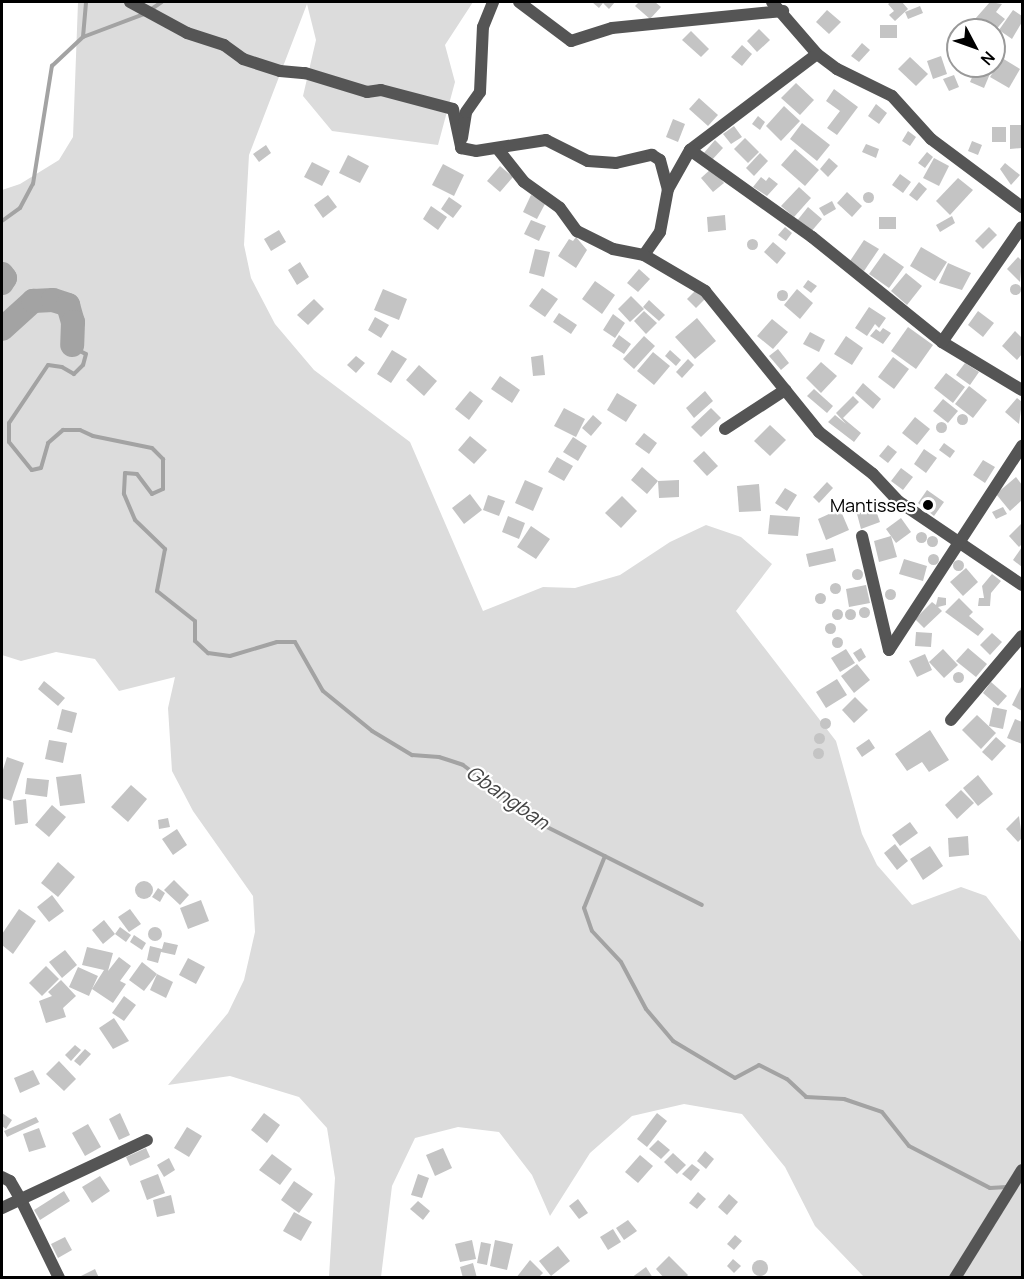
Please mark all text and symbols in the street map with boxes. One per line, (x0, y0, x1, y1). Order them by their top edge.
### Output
north arrow (946, 18, 1006, 78)
text: N (976, 47, 1000, 70)
place label: Mantisses (830, 494, 916, 516)
marker: Mantisses (921, 498, 935, 512)
water label: Gbangban (462, 760, 554, 834)

